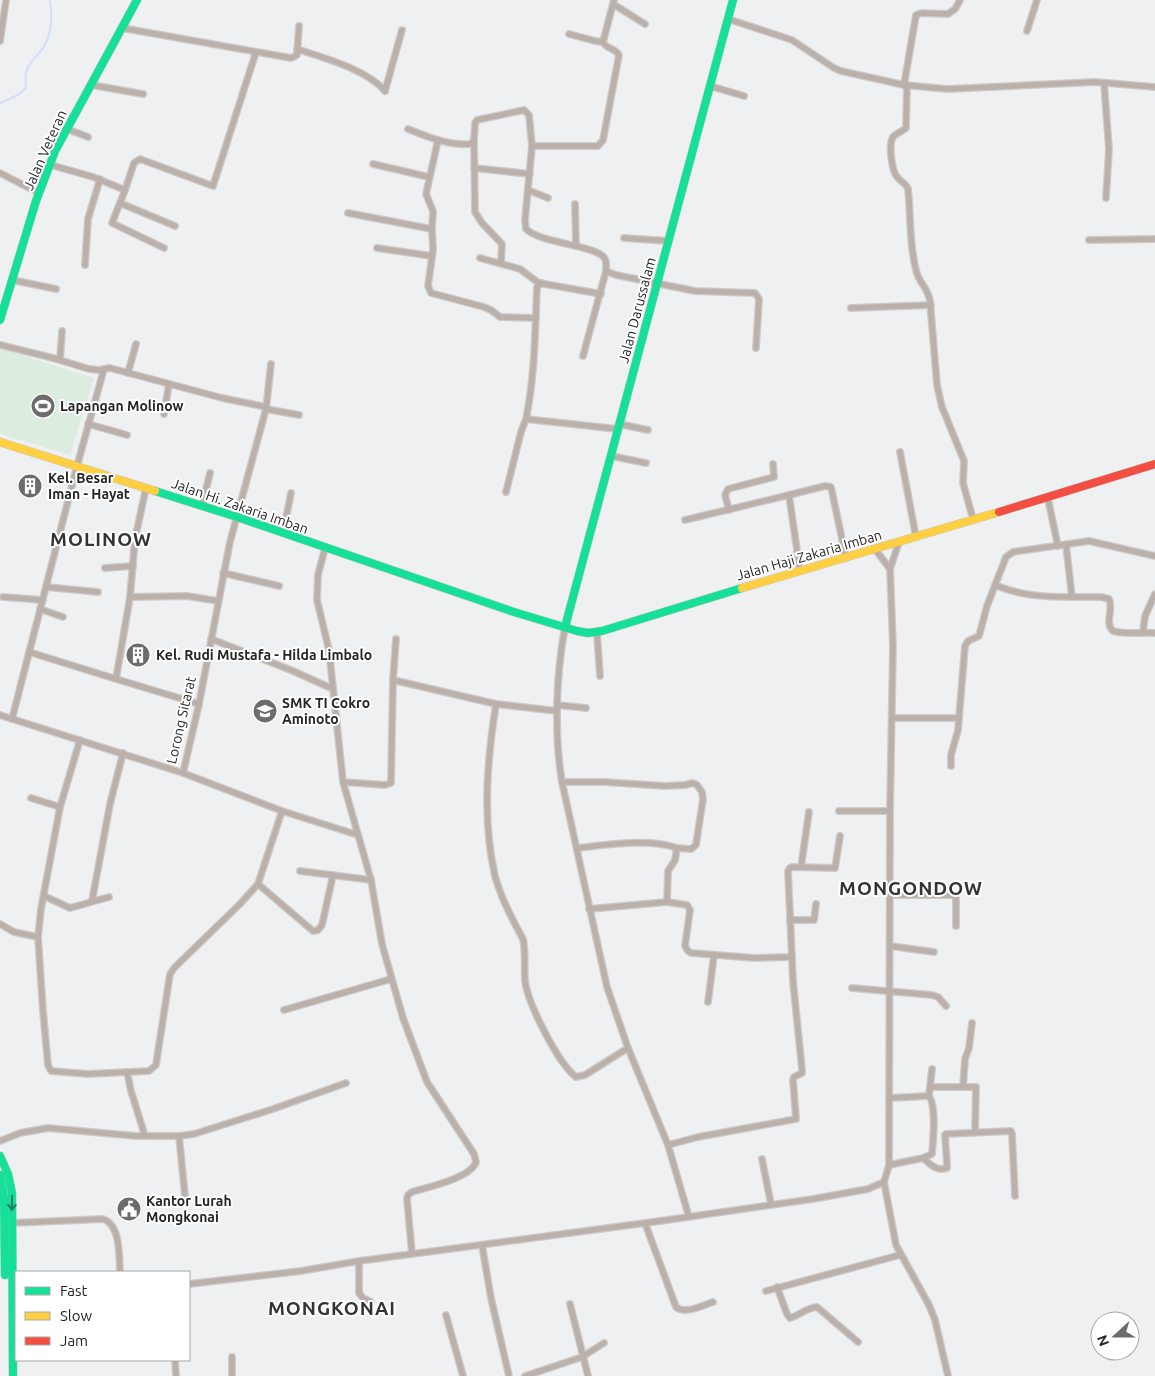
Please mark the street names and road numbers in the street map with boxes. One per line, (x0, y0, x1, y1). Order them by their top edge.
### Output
street label: Jalan Veteran (20, 107, 70, 193)
street label: Jalan Darussalam (615, 255, 659, 365)
street label: Jalan Hi. Zakaria Imban (170, 475, 310, 537)
street label: Jalan Haji Zakaria Imban (734, 527, 884, 583)
street label: Lorong Sitarat (163, 674, 199, 765)

